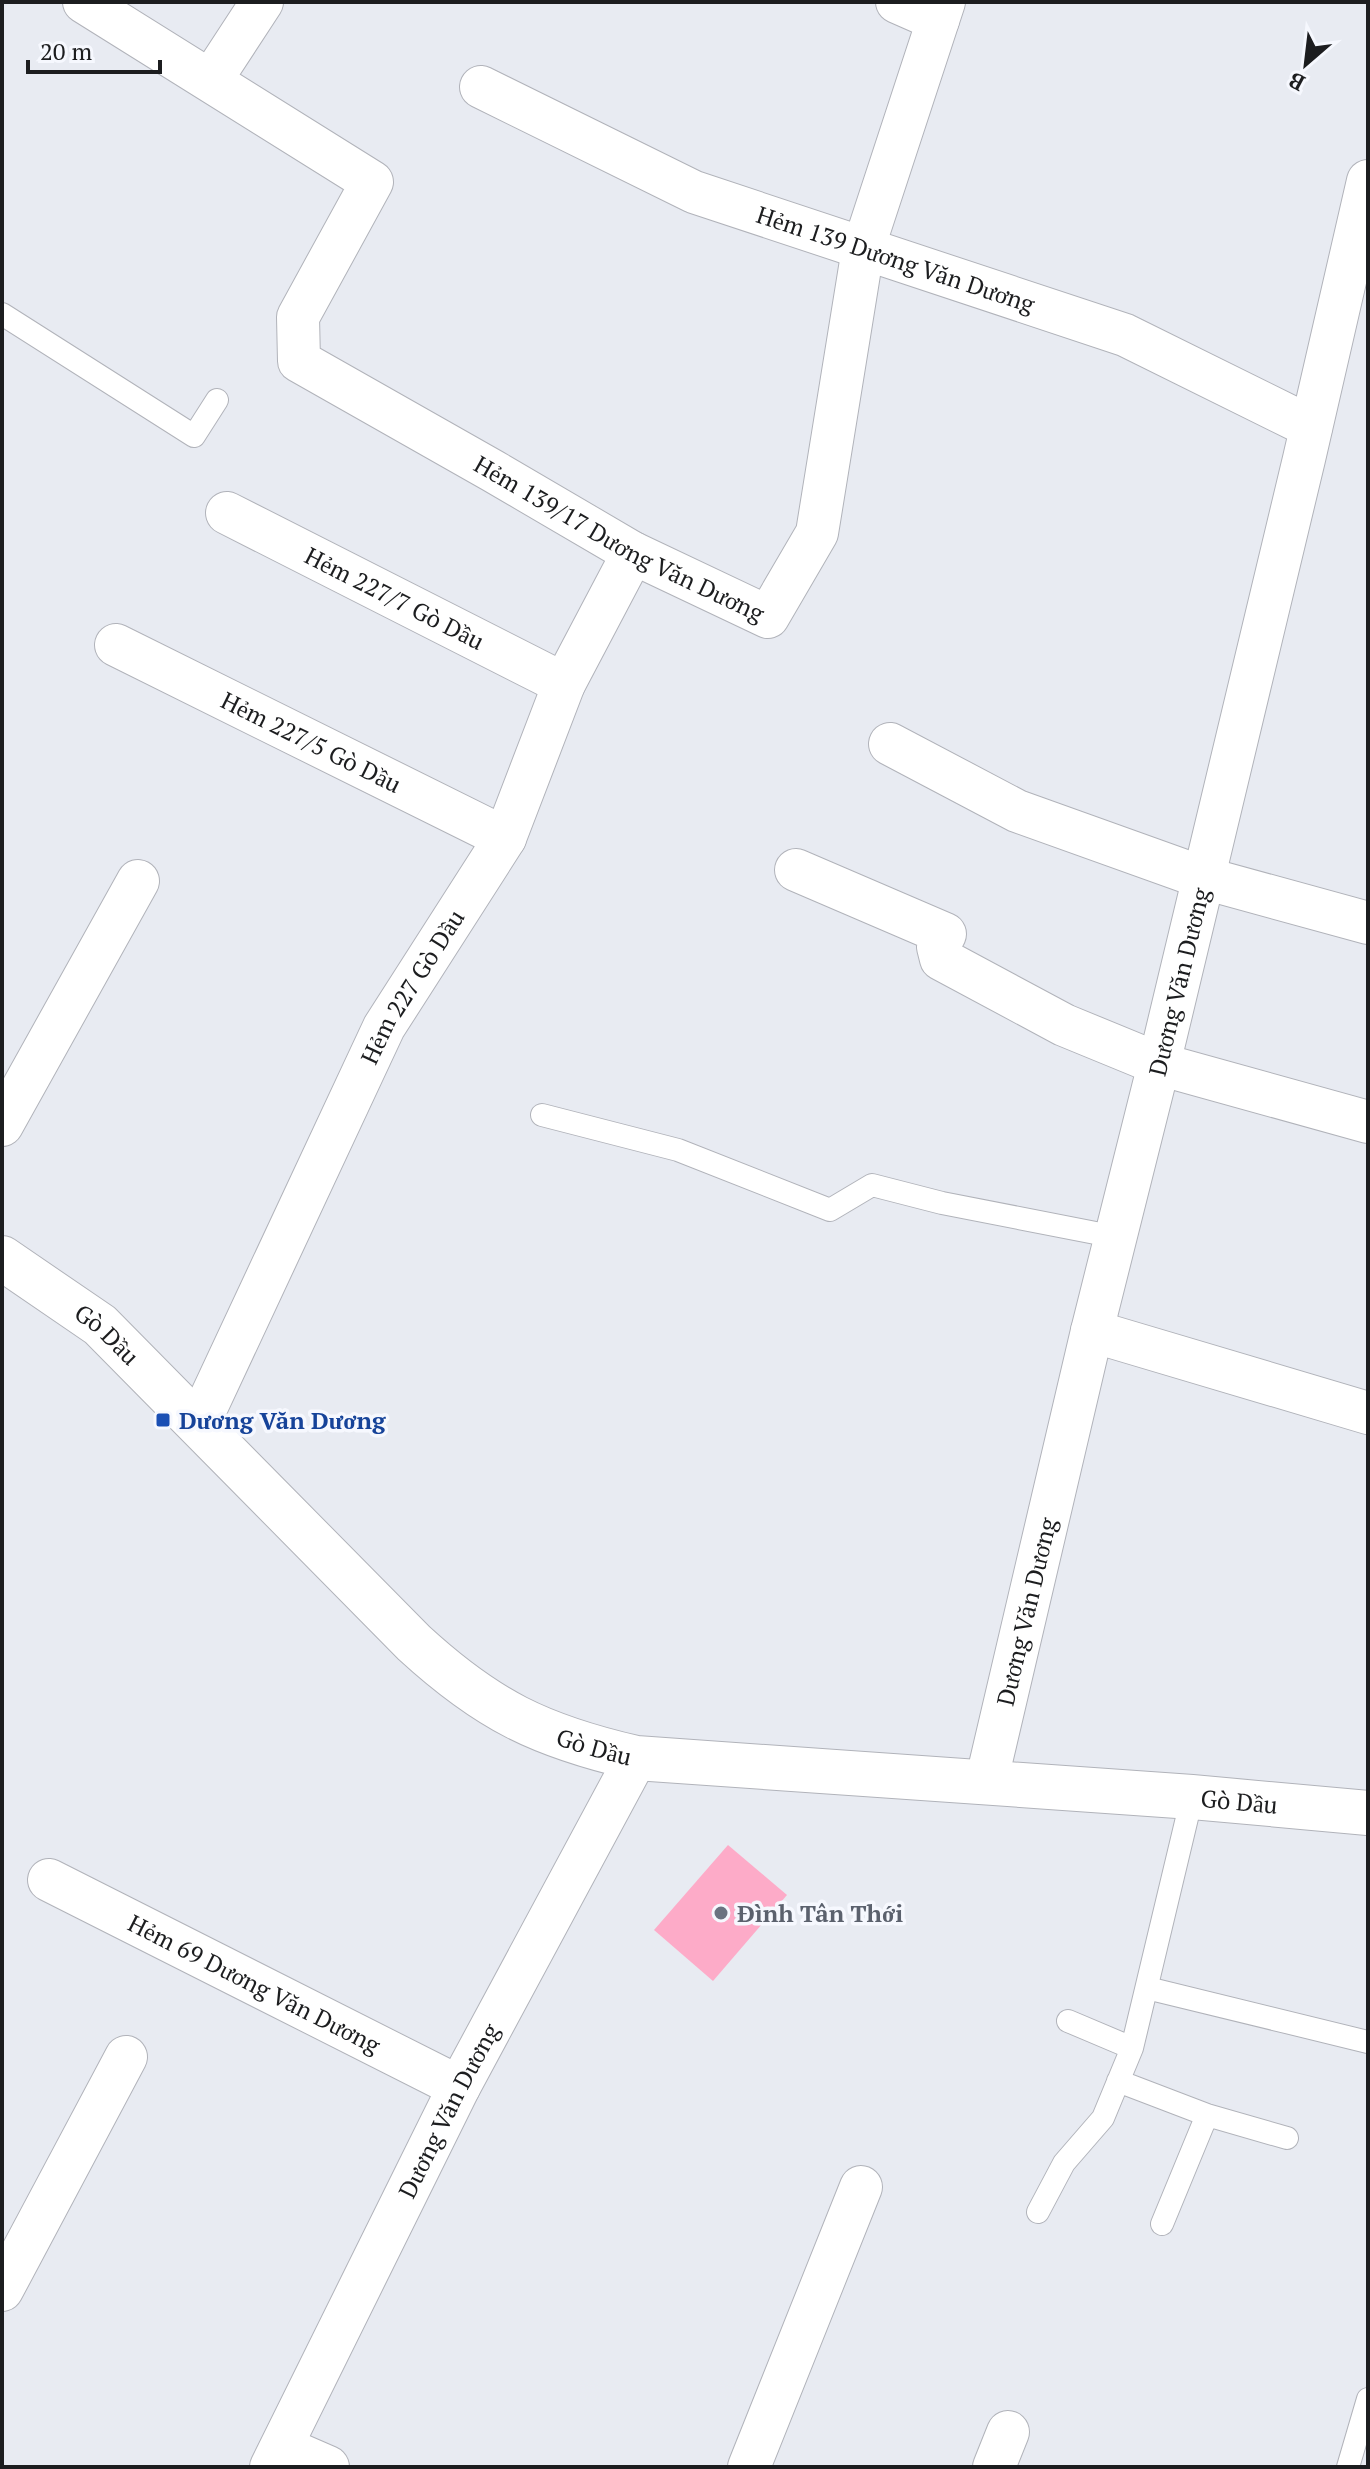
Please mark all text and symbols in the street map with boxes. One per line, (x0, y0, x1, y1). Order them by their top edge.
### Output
scale bar (28, 24, 160, 74)
north arrow (1266, 24, 1346, 104)
text: 20 m (40, 35, 92, 67)
text: B (1283, 66, 1309, 98)
street label: Hẻm 139 Dương Văn Dương (753, 198, 1039, 320)
street label: Hẻm 139/17 Dương Văn Dương (469, 448, 770, 629)
street label: Hẻm 227/7 Gò Dầu (300, 539, 490, 657)
street label: Hẻm 227/5 Gò Dầu (216, 684, 407, 800)
street label: Dương Văn Dương (1141, 884, 1217, 1079)
street label: Hẻm 227 Gò Dầu (353, 903, 471, 1069)
street label: Gò Dầu (68, 1296, 147, 1372)
place label: Dương Văn Dương (179, 1404, 386, 1436)
marker: Dương Văn Dương (154, 1411, 172, 1429)
street label: Dương Văn Dương (989, 1514, 1064, 1709)
street label: Gò Dầu (552, 1720, 635, 1773)
street label: Gò Dầu (1199, 1782, 1279, 1821)
place label: Đình Tân Thới (737, 1897, 903, 1929)
marker: Đình Tân Thới (712, 1904, 730, 1922)
street label: Hẻm 69 Dương Văn Dương (123, 1907, 386, 2061)
street label: Dương Văn Dương (391, 2017, 506, 2203)

